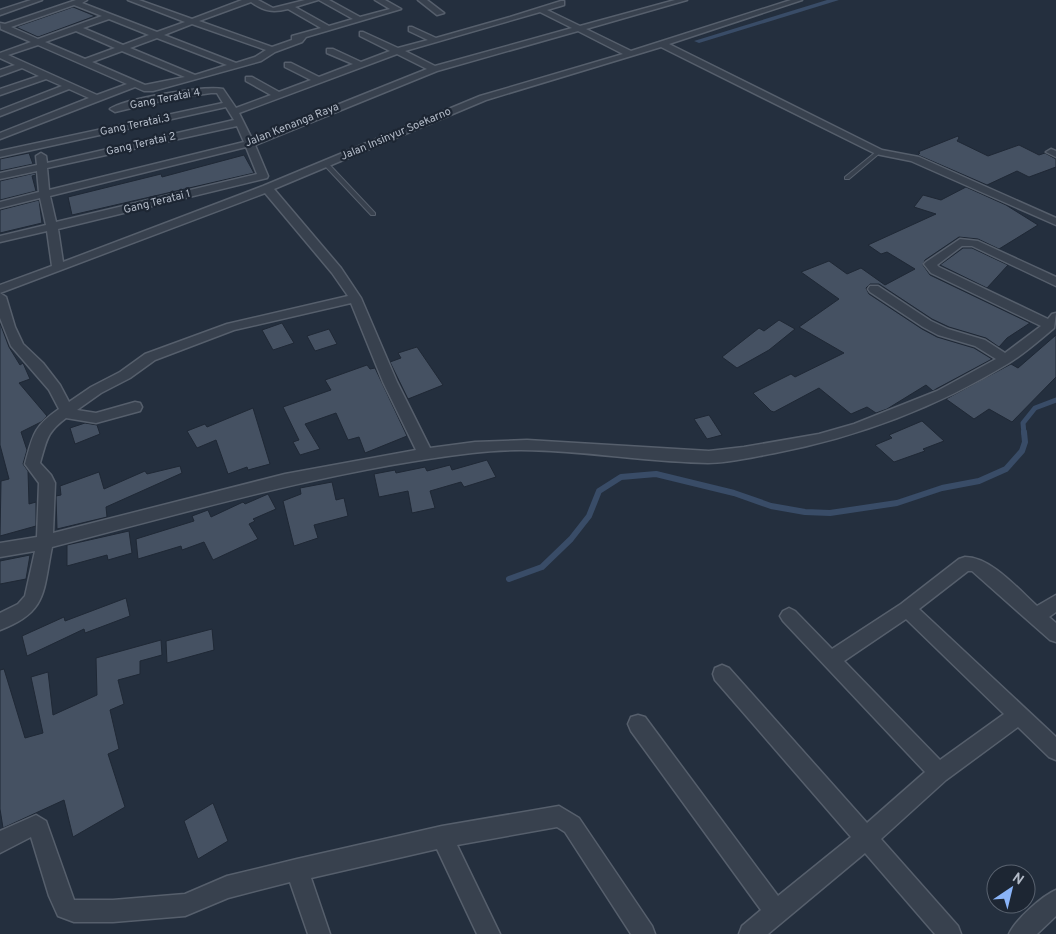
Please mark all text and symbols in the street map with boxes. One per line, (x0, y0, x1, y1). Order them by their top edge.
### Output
street label: Gang Teratai 4 (129, 85, 202, 113)
street label: Jalan Kenanga Raya (243, 100, 341, 150)
street label: Jalan Insinyur Soekarno (339, 104, 453, 164)
street label: Gang Teratai.3 (99, 111, 171, 139)
street label: Gang Teratai 2 (105, 129, 177, 159)
street label: Gang Teratai 1 (122, 187, 192, 217)
north arrow (986, 864, 1036, 914)
text: N (1009, 870, 1027, 889)

